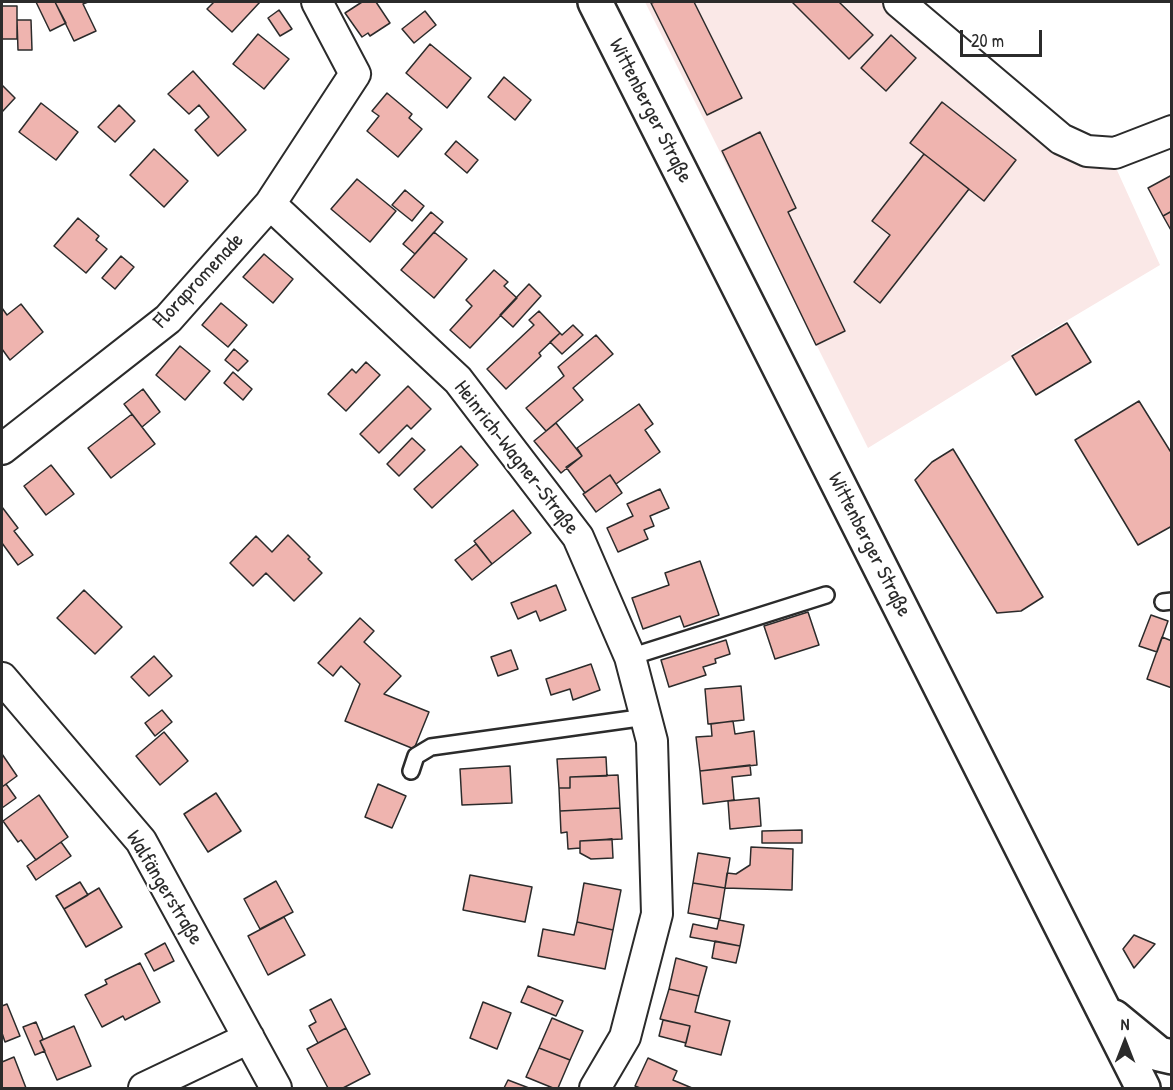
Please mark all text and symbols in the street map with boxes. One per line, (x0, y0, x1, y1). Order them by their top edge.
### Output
scale bar (963, 18, 1046, 56)
text: 20 m (971, 28, 1004, 53)
street label: Wittenberger Straße (603, 35, 697, 187)
street label: Florapromenade (149, 228, 249, 334)
street label: Heinrich-Wagner-Straße (448, 376, 584, 540)
street label: Wittenberger Straße (822, 469, 916, 621)
street label: Walfängerstraße (120, 826, 208, 950)
north arrow (1095, 1012, 1155, 1072)
text: N (1121, 1013, 1129, 1035)

